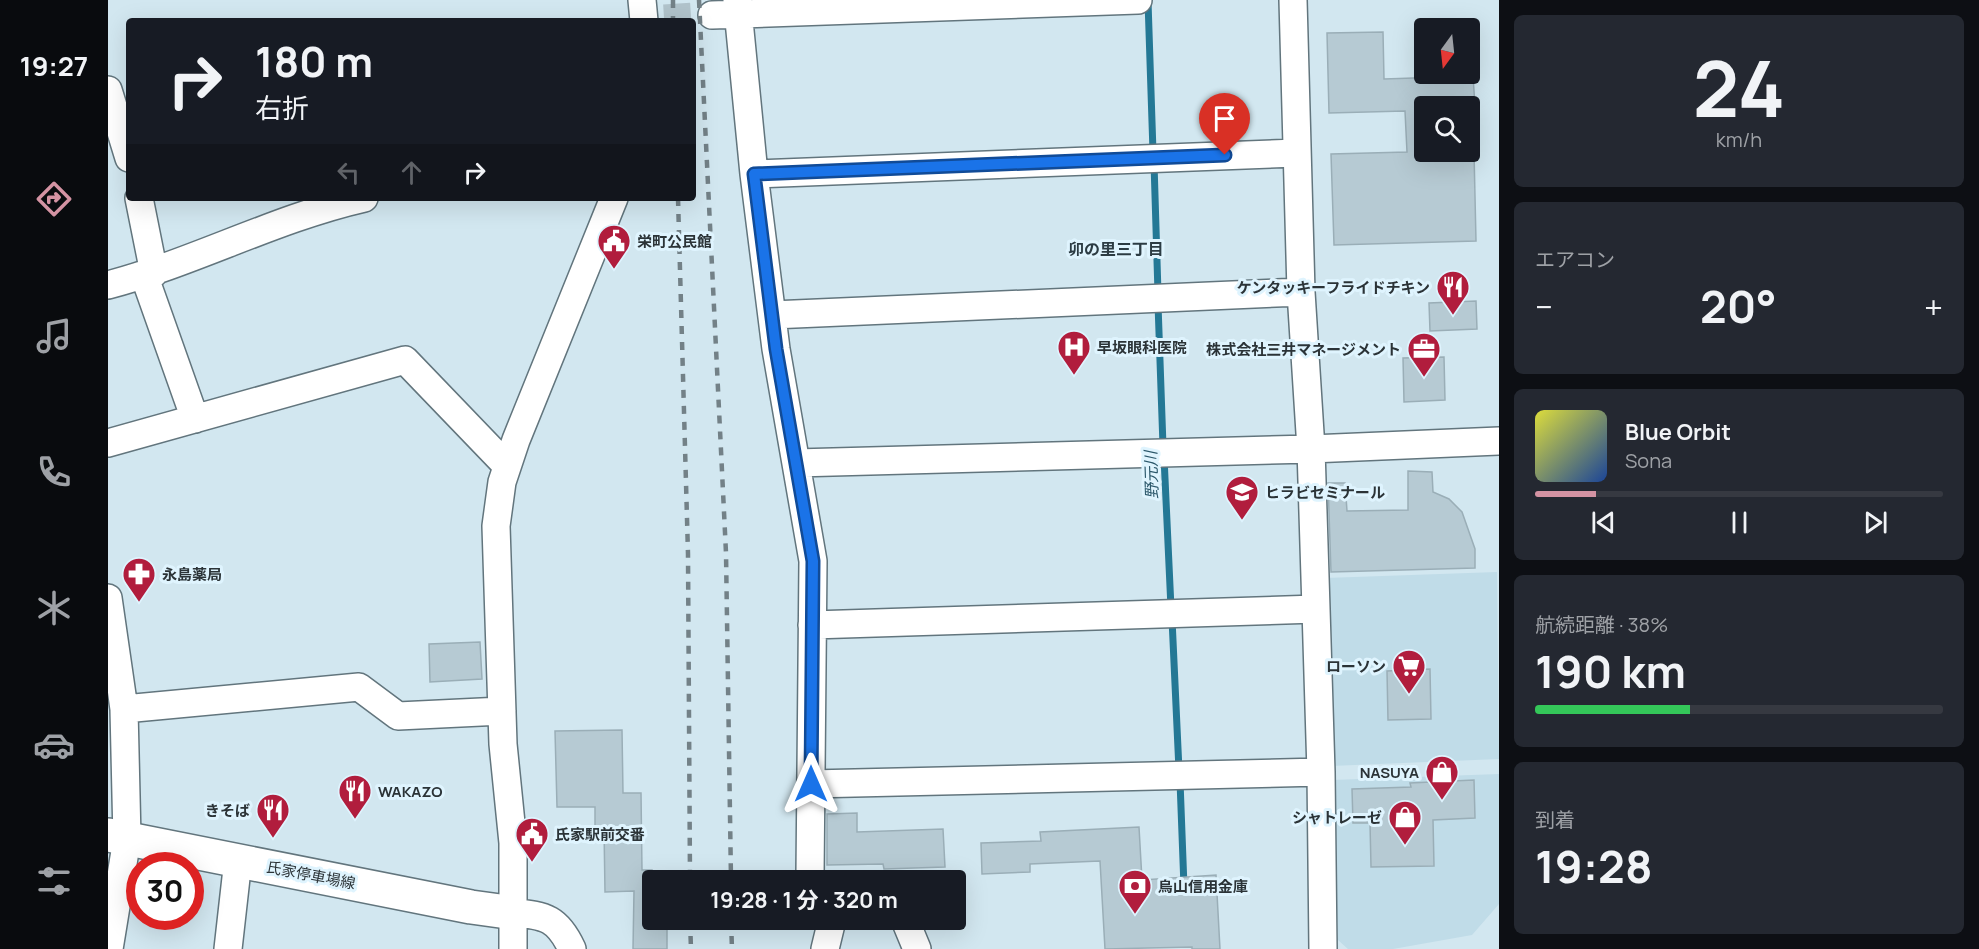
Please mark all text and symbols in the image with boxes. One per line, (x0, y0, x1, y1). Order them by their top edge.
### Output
north arrow (1414, 18, 1480, 84)
map controls (1414, 18, 1480, 162)
text: 180 m (255, 32, 373, 90)
text: 24 (1693, 34, 1785, 140)
icon: right (156, 42, 234, 120)
text: 19:27 (20, 47, 88, 84)
text: 右折 (255, 89, 309, 126)
pin (1199, 93, 1250, 155)
button: search (1414, 96, 1480, 162)
icon: arrive (1208, 102, 1241, 135)
text: km/h (1716, 126, 1762, 153)
icon: left (332, 156, 365, 189)
icon: ahead (395, 156, 428, 189)
icon: right (458, 156, 491, 189)
icon: directions (33, 178, 75, 220)
public building icon: 栄町公民館 (596, 223, 632, 270)
place label: 栄町公民館 (637, 231, 712, 252)
district label: 卯の里三丁目 (1068, 238, 1164, 260)
text: エアコン (1535, 246, 1615, 273)
restaurant icon: ケンタッキーフライドチキン (1435, 269, 1471, 316)
text: 20° (1700, 275, 1777, 337)
place label: ケンタッキーフライドチキン (1237, 277, 1430, 298)
text: − (1535, 284, 1553, 329)
text: + (1924, 284, 1943, 329)
icon: music (33, 315, 75, 357)
hospital icon: 早坂眼科医院 (1056, 329, 1092, 376)
office icon: 株式会社三井マネージメント (1406, 331, 1442, 378)
place label: 早坂眼科医院 (1097, 337, 1187, 358)
place label: 株式会社三井マネージメント (1206, 339, 1401, 360)
text: Blue Orbit (1625, 417, 1731, 447)
text: Sona (1625, 447, 1672, 474)
water label: 野元川 (1139, 449, 1163, 499)
icon: phone (33, 451, 75, 493)
school or university icon: ヒラビセミナール (1224, 474, 1260, 521)
place label: ヒラビセミナール (1265, 482, 1385, 503)
icon: previous (1587, 506, 1620, 539)
icon: pause (1723, 506, 1756, 539)
icon: next (1859, 506, 1892, 539)
pharmacy icon: 永島薬局 (121, 556, 157, 603)
place label: 永島薬局 (162, 564, 222, 585)
icon: climate (33, 587, 75, 629)
text: 航続距離 · 38% (1535, 611, 1668, 638)
text: 190 km (1535, 640, 1686, 702)
supermarket icon: ローソン (1391, 648, 1427, 695)
place label: ローソン (1326, 656, 1386, 677)
icon: car (33, 724, 75, 766)
position arrow (779, 752, 843, 816)
shop icon: NASUYA (1424, 754, 1460, 801)
place label: NASUYA (1360, 762, 1419, 783)
restaurant icon: WAKAZO (337, 773, 373, 820)
place label: WAKAZO (378, 781, 443, 802)
restaurant icon: きそば (255, 792, 291, 839)
shop icon: シャトレーゼ (1387, 799, 1423, 846)
place label: きそば (205, 800, 250, 821)
text: 到着 (1535, 806, 1575, 833)
place label: シャトレーゼ (1292, 807, 1382, 828)
public building icon: 氏家駅前交番 (514, 816, 550, 863)
place label: 氏家駅前交番 (555, 824, 645, 845)
text: 19:28 (1535, 835, 1652, 897)
speed limit sign: 30 (126, 852, 204, 930)
street label: 氏家停車場線 (265, 856, 357, 894)
icon: filters (33, 860, 75, 902)
bank icon: 烏山信用金庫 (1117, 868, 1153, 915)
place label: 烏山信用金庫 (1158, 876, 1248, 897)
text: 19:28 · 1 分 · 320 m (710, 885, 898, 915)

